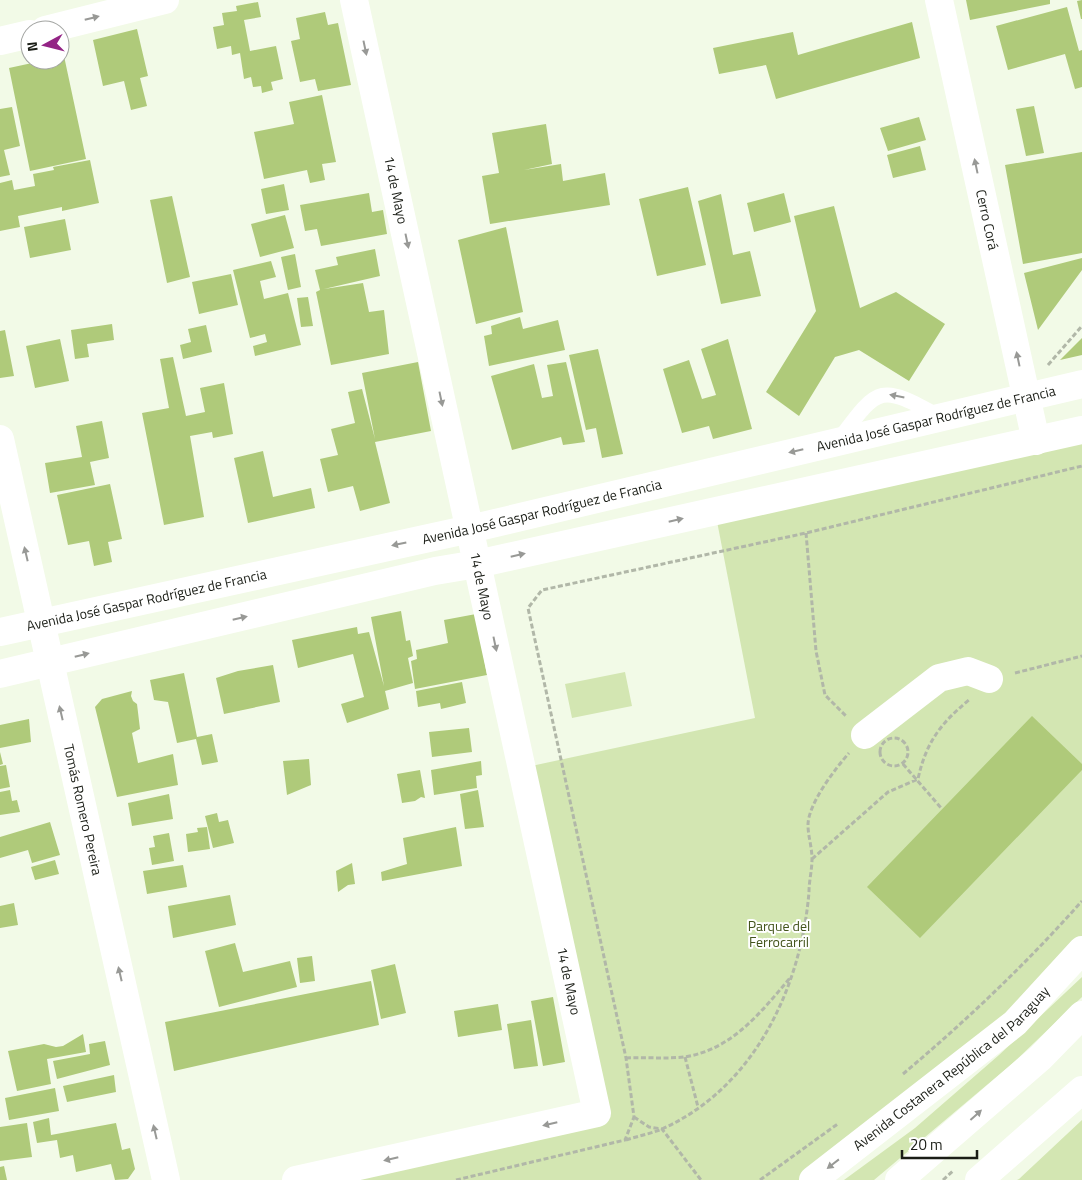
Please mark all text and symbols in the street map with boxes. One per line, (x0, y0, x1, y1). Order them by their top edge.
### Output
one-way arrow (84, 14, 99, 22)
north arrow (20, 20, 70, 70)
one-way arrow (361, 40, 369, 56)
text: N (21, 41, 43, 53)
street label: 14 de Mayo (379, 154, 414, 226)
one-way arrow (971, 157, 979, 173)
street label: Cerro Corá (971, 187, 1005, 252)
one-way arrow (403, 233, 411, 248)
one-way arrow (1014, 351, 1022, 366)
street label: Avenida José Gaspar Rodríguez de Francia (814, 380, 1058, 457)
one-way arrow (888, 391, 904, 399)
one-way arrow (438, 392, 446, 408)
one-way arrow (789, 447, 804, 455)
street label: Avenida José Gaspar Rodríguez de Francia (420, 473, 663, 549)
one-way arrow (669, 516, 684, 524)
one-way arrow (392, 540, 407, 548)
one-way arrow (22, 547, 30, 562)
street label: 14 de Mayo (465, 550, 500, 622)
one-way arrow (510, 551, 525, 559)
street label: Avenida José Gaspar Rodríguez de Francia (24, 563, 268, 636)
one-way arrow (232, 614, 247, 622)
one-way arrow (491, 636, 499, 651)
one-way arrow (74, 651, 89, 659)
one-way arrow (57, 704, 65, 720)
street label: Tomás Romero Pereira (59, 742, 108, 877)
park label: Parque del Ferrocarril (748, 915, 810, 952)
street label: 14 de Mayo (552, 945, 587, 1017)
one-way arrow (116, 966, 124, 981)
street label: Avenida Costanera República del Paraguay (848, 981, 1054, 1155)
one-way arrow (970, 1109, 982, 1121)
one-way arrow (541, 1120, 557, 1128)
one-way arrow (151, 1125, 159, 1140)
scale bar (902, 1128, 977, 1160)
text: 20 m (910, 1133, 943, 1156)
one-way arrow (383, 1155, 398, 1163)
one-way arrow (827, 1158, 840, 1169)

